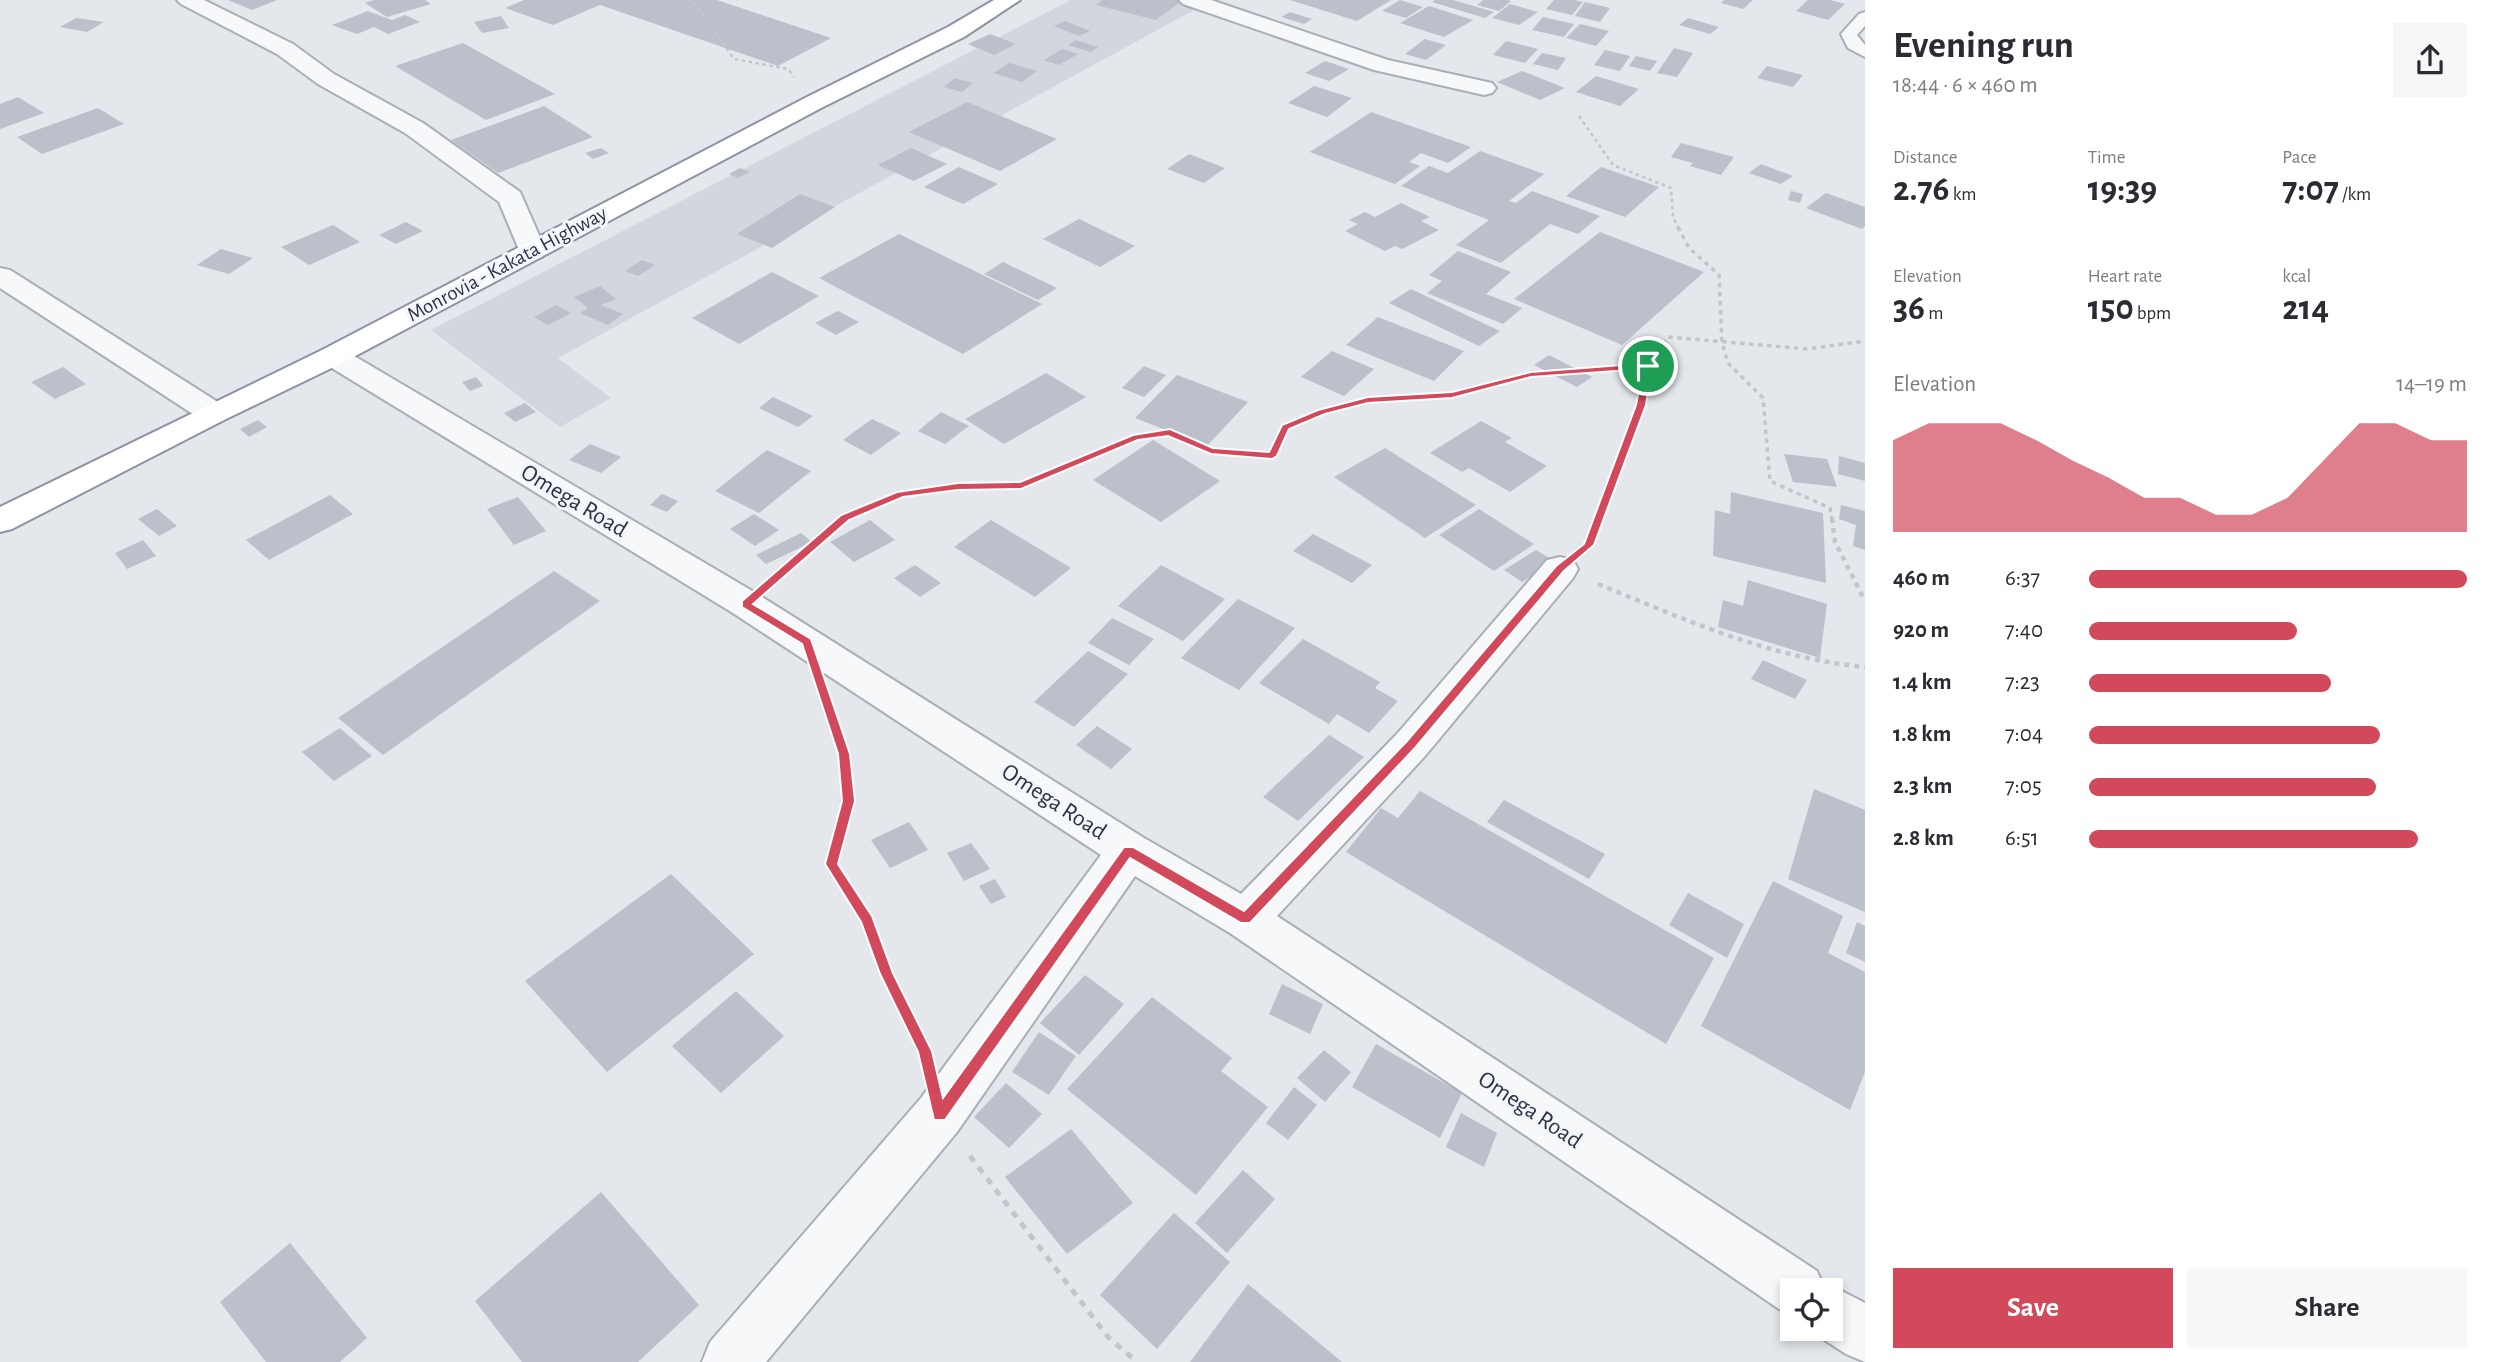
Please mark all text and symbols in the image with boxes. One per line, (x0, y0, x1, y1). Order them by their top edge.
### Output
button: share (2393, 23, 2467, 97)
text: Evening run (1893, 27, 2074, 65)
text: 18:44 · 6 × 460 m (1893, 74, 2038, 97)
text: Distance (1893, 148, 1957, 167)
text: Time (2088, 148, 2126, 167)
text: Pace (2282, 148, 2317, 167)
text: 2.76 (1893, 172, 1950, 207)
text: 19:39 (2088, 172, 2157, 207)
text: 7:07 (2282, 172, 2339, 207)
text: km (1950, 185, 1977, 204)
text: /km (2339, 185, 2371, 204)
street label: Monrovia - Kakata Highway (404, 202, 610, 326)
text: Elevation (1893, 267, 1962, 286)
text: Heart rate (2088, 267, 2162, 286)
text: kcal (2282, 267, 2311, 286)
text: 36 (1893, 291, 1925, 326)
text: 150 (2088, 291, 2134, 326)
text: 214 (2282, 291, 2329, 326)
text: m (1925, 304, 1943, 323)
text: bpm (2134, 304, 2171, 323)
pin (1618, 336, 1678, 396)
icon: arrive (1629, 347, 1667, 385)
text: Elevation (1893, 373, 1976, 396)
text: 14–19 m (2396, 373, 2467, 396)
street label: Omega Road (517, 460, 631, 542)
text: 460 m (1893, 567, 1950, 590)
text: 6:37 (2005, 567, 2040, 590)
text: 920 m (1893, 619, 1949, 642)
text: 7:40 (2005, 619, 2043, 642)
text: 1.4 km (1893, 671, 1952, 694)
text: 7:23 (2005, 671, 2040, 694)
text: 1.8 km (1893, 723, 1951, 746)
text: 7:04 (2005, 723, 2043, 746)
street label: Omega Road (997, 759, 1111, 845)
text: 2.3 km (1893, 775, 1952, 798)
text: 7:05 (2005, 775, 2042, 798)
text: 2.8 km (1893, 827, 1954, 850)
text: 6:51 (2005, 827, 2039, 850)
street label: Omega Road (1474, 1067, 1586, 1153)
button: Save (1893, 1268, 2173, 1348)
button: Share (2187, 1268, 2467, 1348)
map controls (1780, 1278, 1843, 1341)
button: locate (1780, 1278, 1843, 1341)

